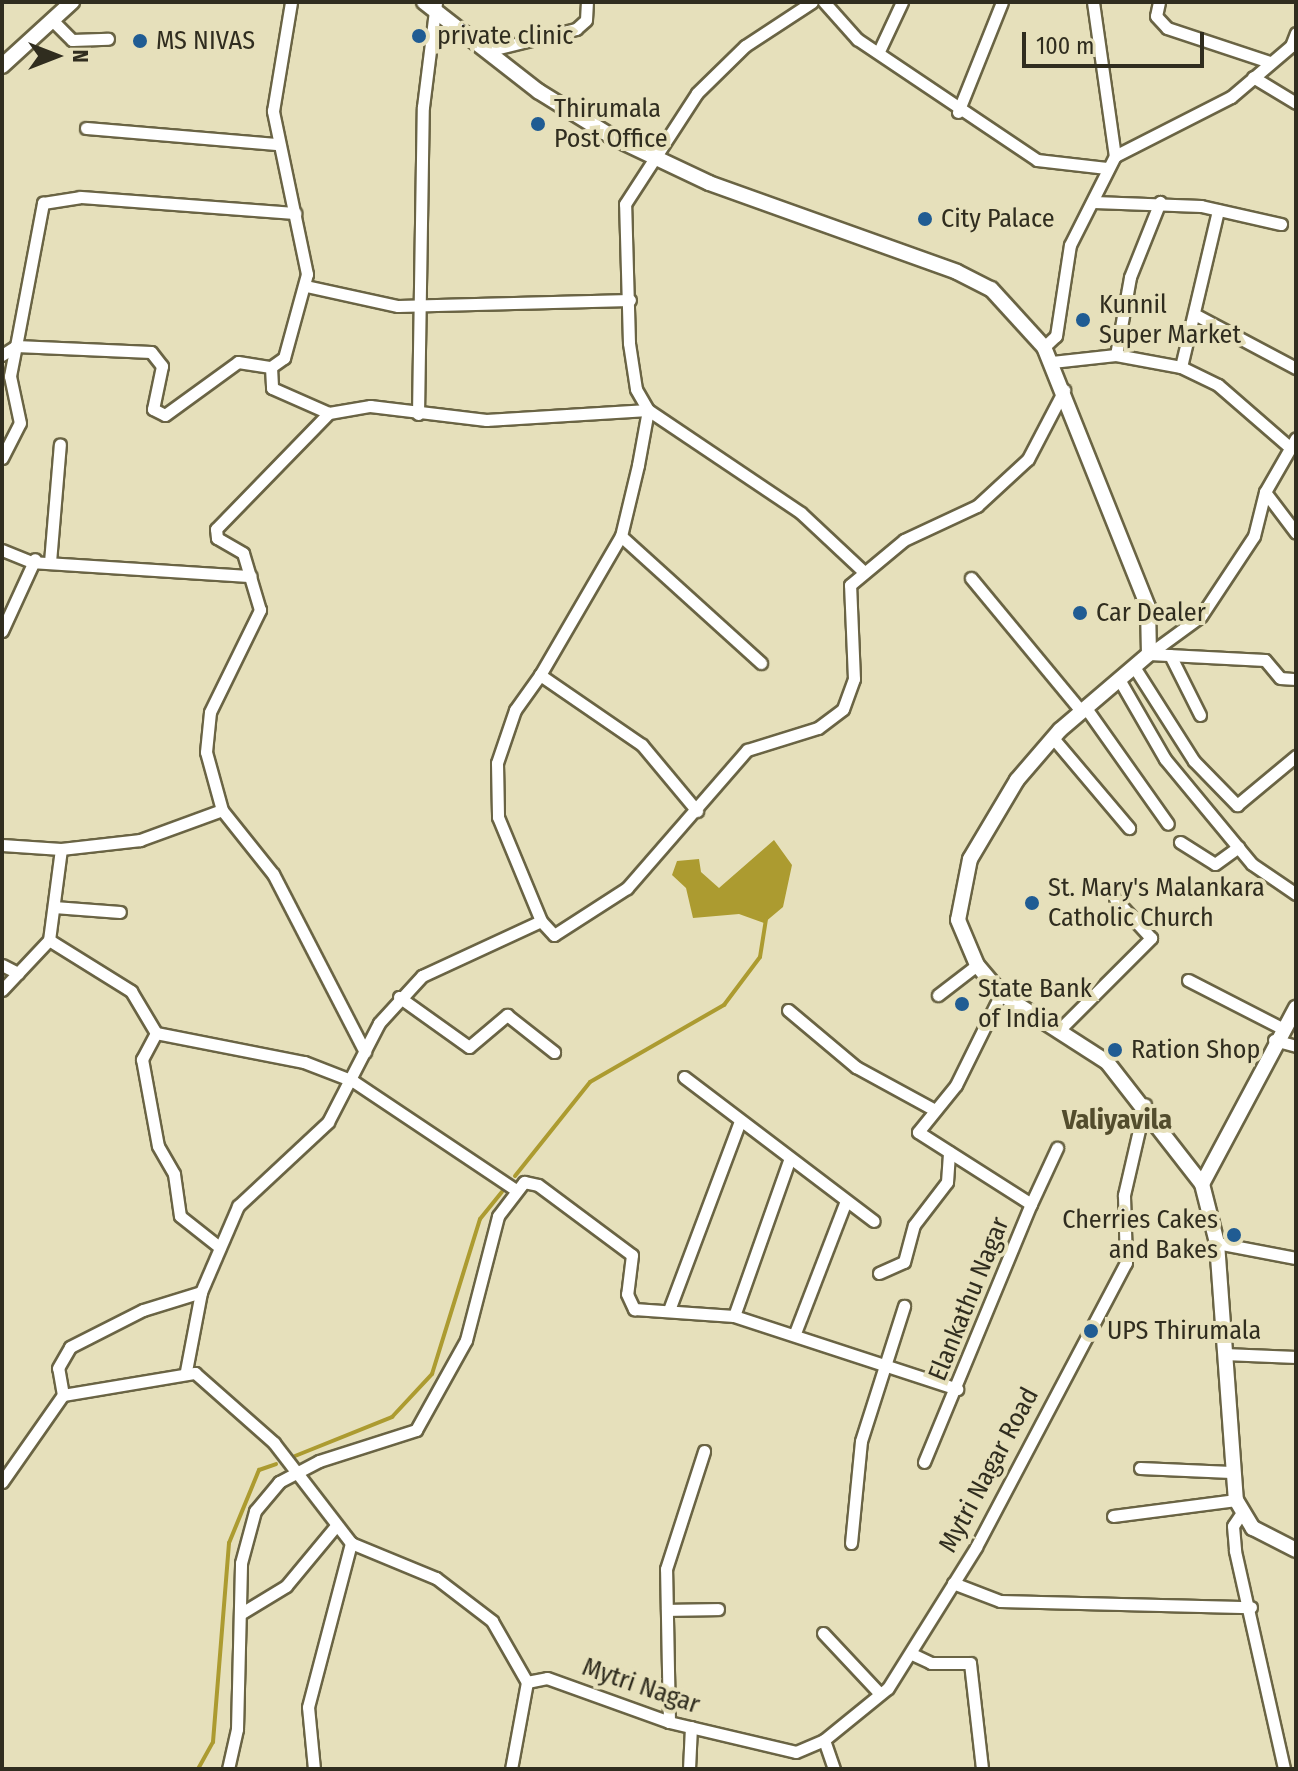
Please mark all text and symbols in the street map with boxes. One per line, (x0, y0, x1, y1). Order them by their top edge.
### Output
north arrow (16, 16, 96, 96)
scale bar (1026, 16, 1208, 66)
place label: private clinic (437, 20, 573, 52)
place label: MS NIVAS (156, 25, 255, 57)
marker: private clinic (408, 25, 430, 47)
marker: MS NIVAS (131, 32, 149, 50)
text: 100 m (1036, 32, 1094, 60)
text: N (67, 49, 94, 63)
place label: Thirumala Post Office (554, 93, 668, 154)
marker: Thirumala Post Office (529, 115, 547, 133)
place label: City Palace (941, 203, 1055, 235)
marker: City Palace (916, 210, 934, 228)
place label: Kunnil Super Market (1099, 289, 1241, 350)
marker: Kunnil Super Market (1074, 311, 1092, 329)
place label: Car Dealer (1096, 597, 1206, 629)
marker: Car Dealer (1071, 604, 1089, 622)
place label: St. Mary's Malankara Catholic Church (1048, 872, 1265, 934)
marker: St. Mary's Malankara Catholic Church (1023, 894, 1041, 912)
place label: State Bank of India (978, 973, 1092, 1034)
marker: State Bank of India (953, 995, 971, 1013)
place label: Ration Shop (1131, 1034, 1260, 1066)
marker: Ration Shop (1106, 1041, 1124, 1059)
district label: Valiyavila (1062, 1103, 1172, 1137)
place label: Cherries Cakes and Bakes (1062, 1204, 1218, 1266)
street label: Elankathu Nagar (922, 1213, 1016, 1385)
marker: Cherries Cakes and Bakes (1225, 1226, 1243, 1244)
place label: UPS Thirumala (1107, 1315, 1261, 1347)
marker: UPS Thirumala (1082, 1322, 1100, 1340)
street label: Mytri Nagar Road (932, 1382, 1046, 1558)
street label: Mytri Nagar (578, 1651, 704, 1721)

